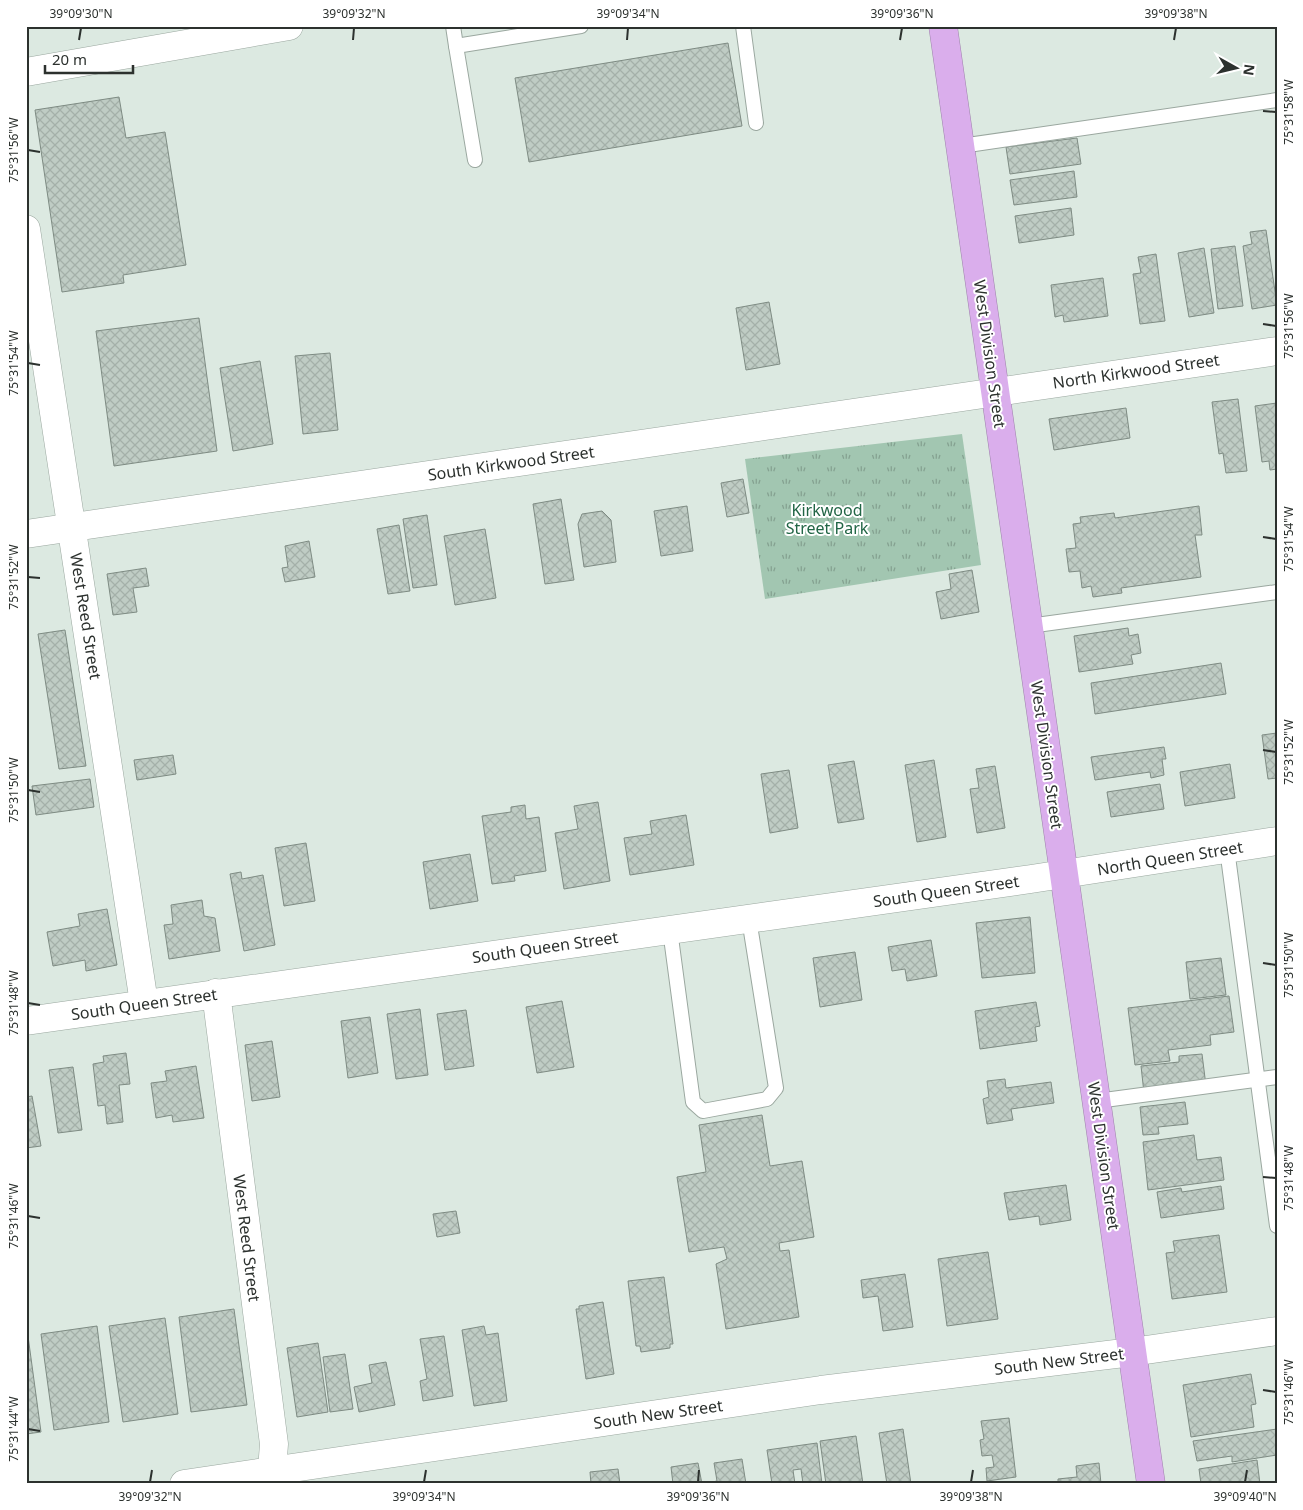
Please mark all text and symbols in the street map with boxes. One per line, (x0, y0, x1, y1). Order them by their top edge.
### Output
text: 39°09'30"N (49, 5, 113, 22)
text: 39°09'32"N (322, 5, 386, 22)
text: 39°09'34"N (596, 5, 660, 22)
text: 39°09'36"N (870, 5, 934, 22)
text: 39°09'38"N (1144, 5, 1208, 22)
scale bar (45, 42, 132, 74)
north arrow (1210, 42, 1260, 92)
text: 20 m (52, 49, 87, 69)
text: N (1239, 63, 1260, 77)
text: 75°31'58"W (1280, 79, 1297, 145)
text: 75°31'56"W (5, 117, 22, 183)
street label: West Division Street (969, 278, 1011, 430)
text: 75°31'56"W (1280, 293, 1297, 359)
text: 75°31'54"W (5, 330, 22, 396)
street label: North Kirkwood Street (1051, 348, 1221, 394)
street label: South Kirkwood Street (426, 440, 596, 486)
park label: Kirkwood Street Park (786, 499, 869, 539)
text: 75°31'54"W (1280, 506, 1297, 572)
text: 75°31'52"W (5, 544, 22, 610)
street label: West Reed Street (65, 551, 107, 681)
street label: West Division Street (1026, 679, 1068, 831)
text: 75°31'52"W (1280, 719, 1297, 785)
text: 75°31'50"W (5, 757, 22, 823)
street label: North Queen Street (1095, 836, 1245, 880)
street label: South Queen Street (872, 870, 1021, 912)
street label: South Queen Street (471, 926, 620, 968)
text: 75°31'50"W (1280, 932, 1297, 998)
text: 75°31'48"W (5, 970, 22, 1036)
street label: South Queen Street (70, 983, 219, 1025)
street label: West Division Street (1083, 1080, 1125, 1232)
text: 75°31'48"W (1280, 1145, 1297, 1211)
street label: West Reed Street (228, 1173, 266, 1303)
text: 75°31'46"W (5, 1183, 22, 1249)
street label: South New Street (993, 1342, 1125, 1380)
text: 75°31'46"W (1280, 1359, 1297, 1425)
street label: South New Street (592, 1394, 724, 1434)
text: 75°31'44"W (5, 1396, 22, 1462)
text: 39°09'32"N (118, 1488, 182, 1505)
text: 39°09'34"N (392, 1488, 456, 1505)
text: 39°09'36"N (666, 1488, 730, 1505)
text: 39°09'38"N (939, 1488, 1003, 1505)
text: 39°09'40"N (1213, 1488, 1277, 1505)

